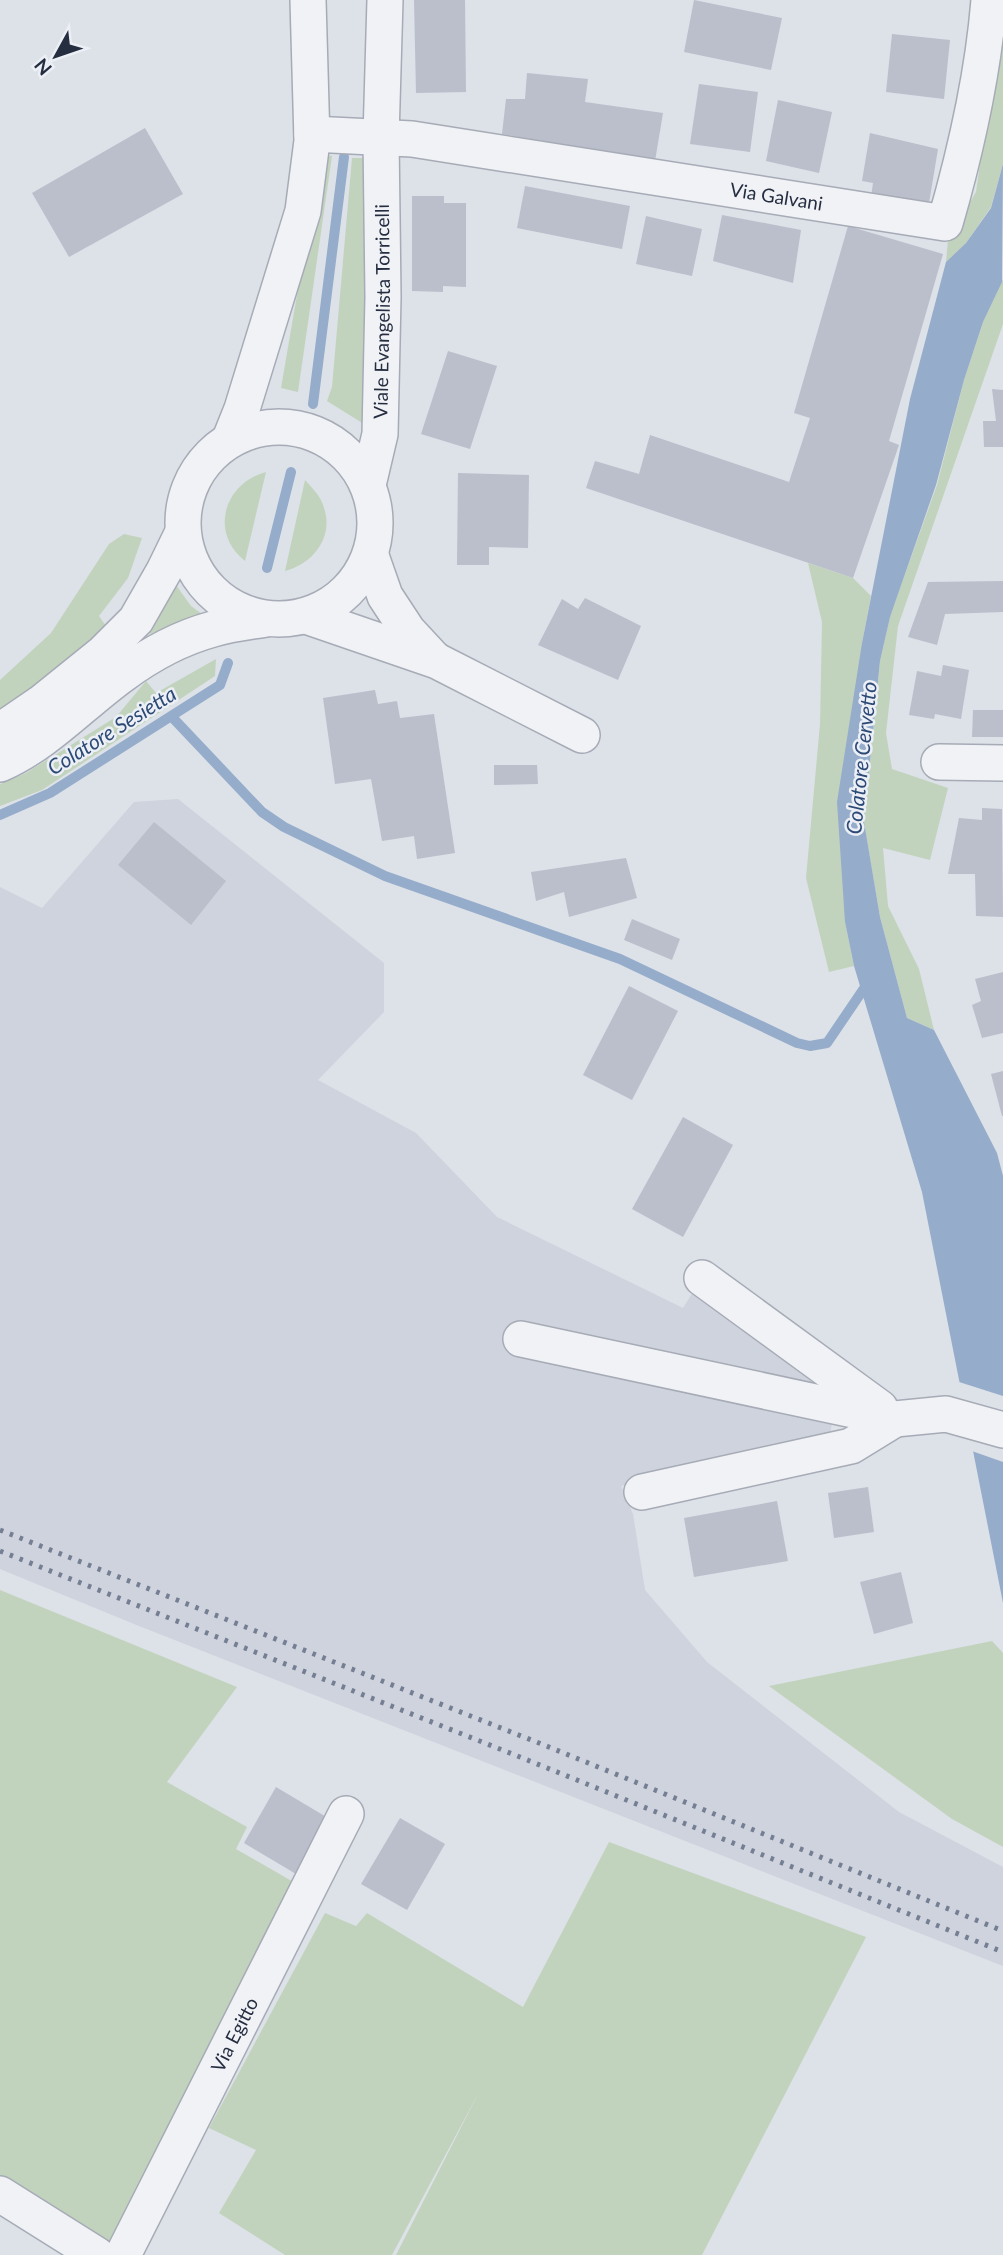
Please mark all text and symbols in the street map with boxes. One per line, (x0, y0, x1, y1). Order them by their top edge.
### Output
north arrow (21, 21, 91, 91)
text: N (29, 54, 56, 80)
street label: Via Galvani (728, 177, 825, 215)
street label: Viale Evangelista Torricelli (368, 204, 394, 419)
water label: Colatore Sesietta (42, 680, 180, 779)
water label: Colatore Cervetto (840, 680, 881, 835)
street label: Via Egitto (206, 1993, 262, 2076)

